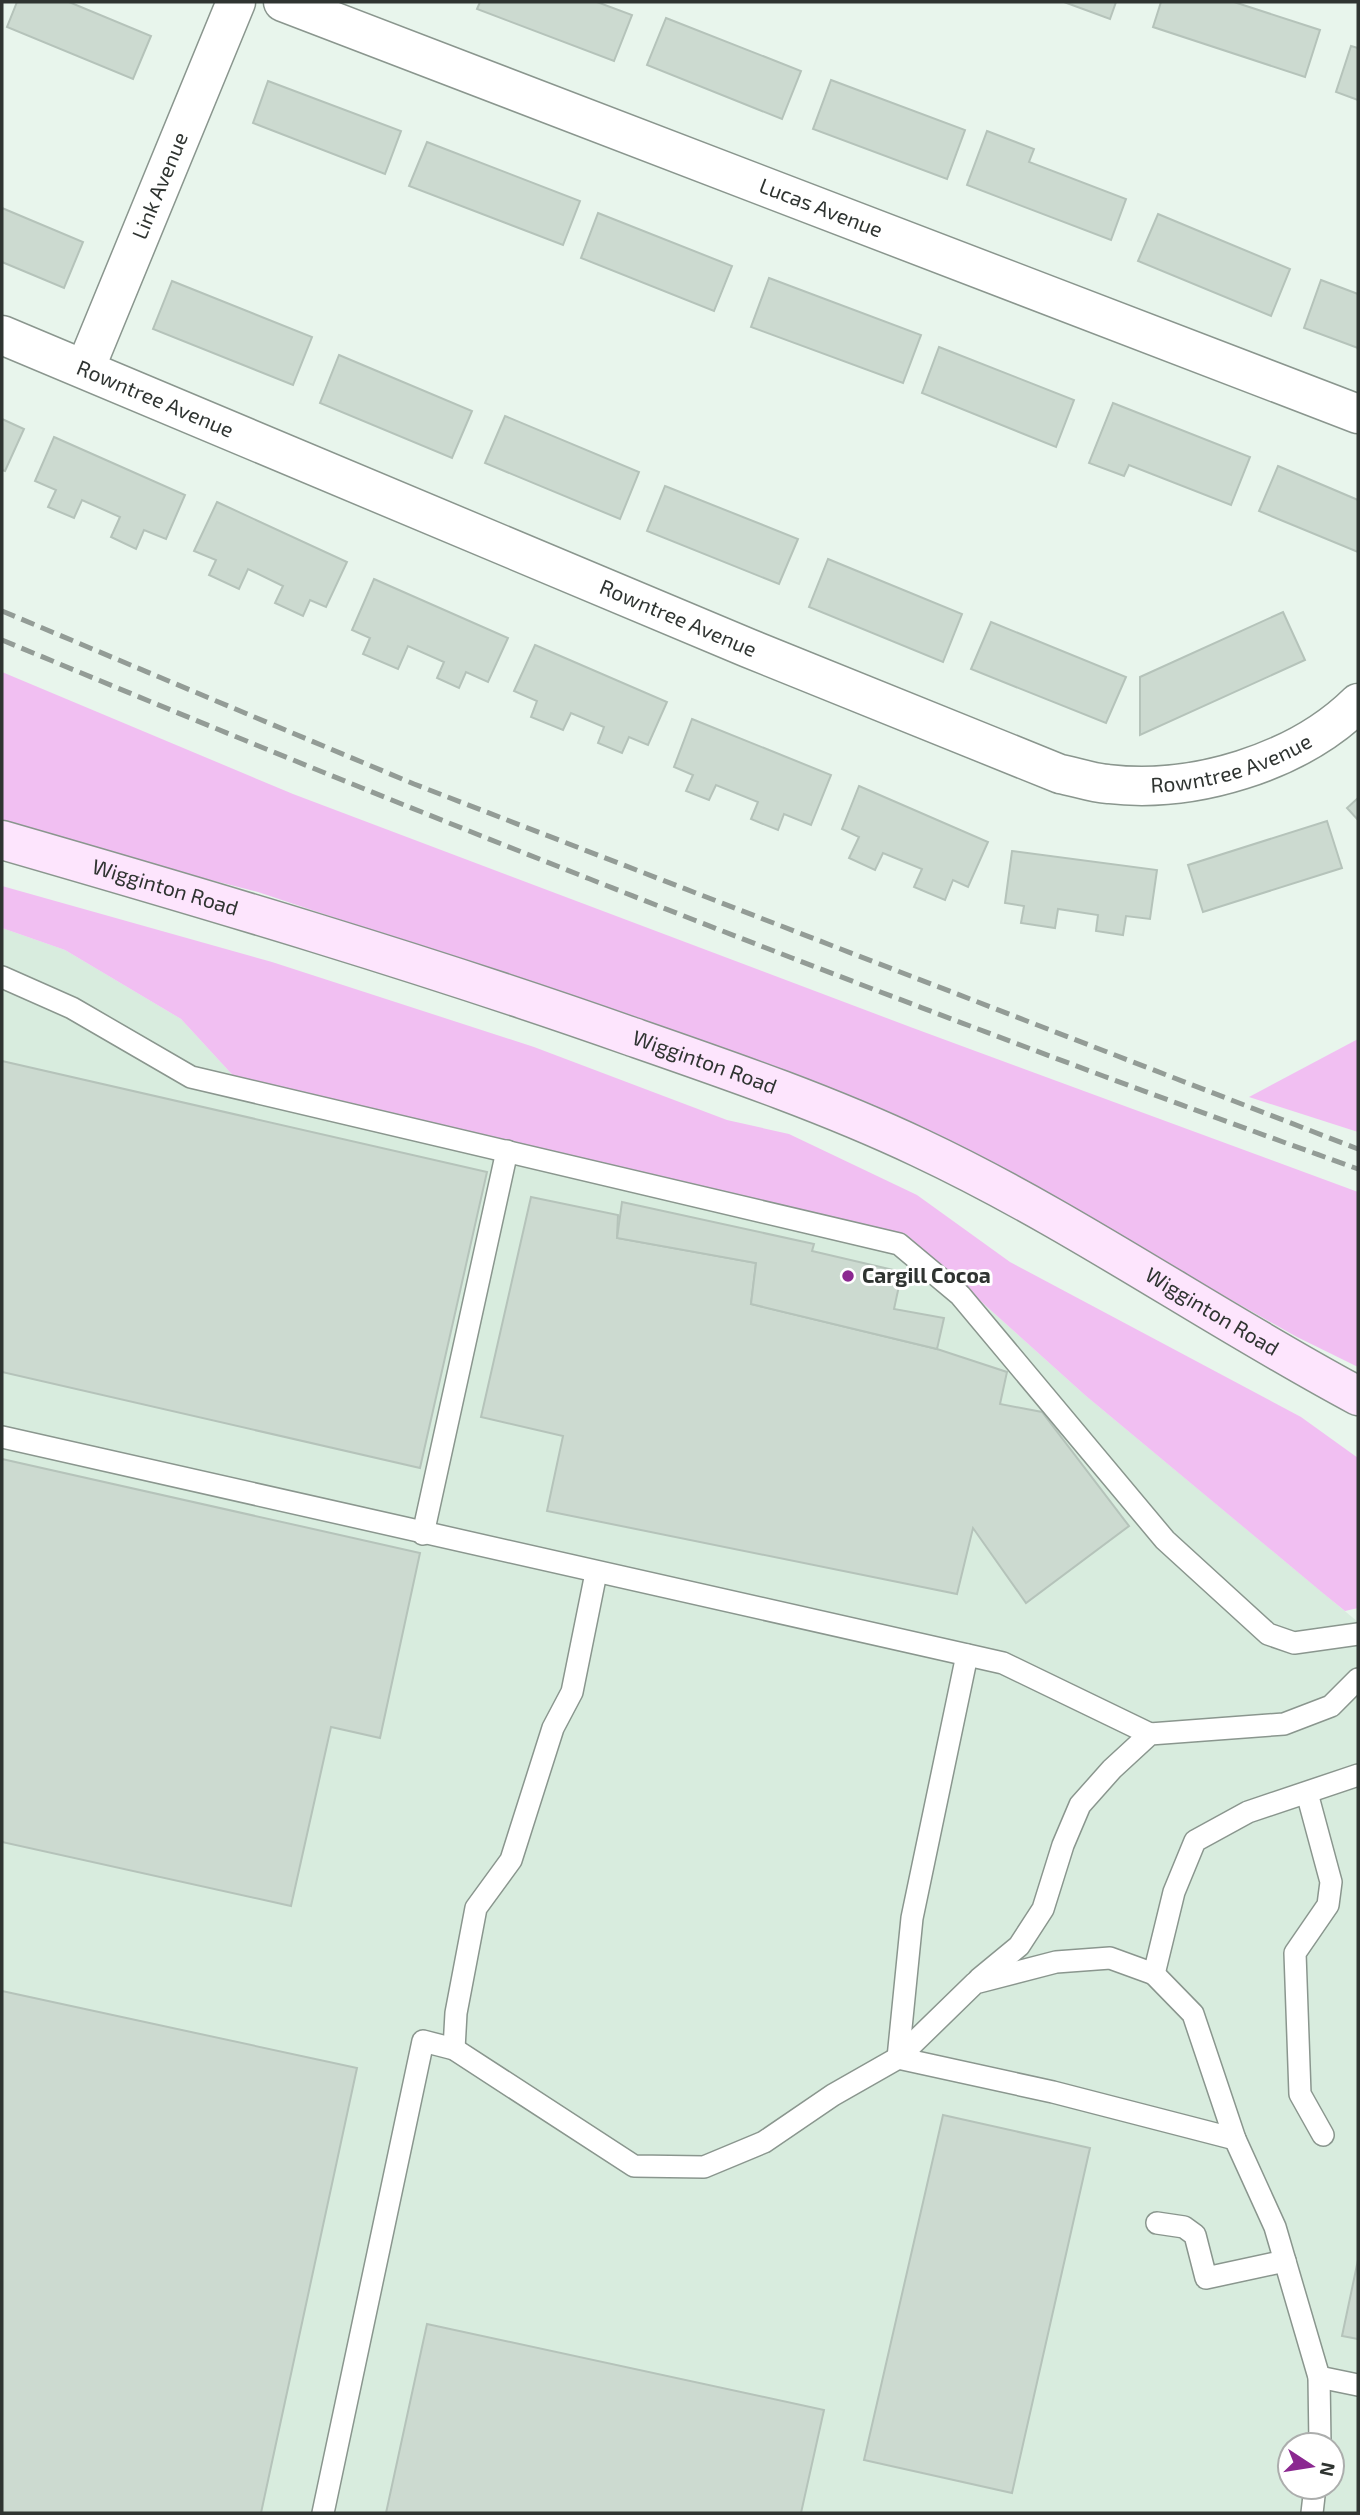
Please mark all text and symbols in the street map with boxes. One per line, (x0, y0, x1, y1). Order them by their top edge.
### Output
street label: Link Avenue (126, 128, 192, 242)
street label: Lucas Avenue (756, 172, 886, 242)
street label: Rowntree Avenue (74, 354, 238, 442)
street label: Rowntree Avenue (596, 573, 760, 661)
street label: Rowntree Avenue (1150, 727, 1315, 797)
street label: Wigginton Road (90, 853, 242, 920)
street label: Wigginton Road (630, 1024, 781, 1098)
street label: Wigginton Road (1141, 1261, 1284, 1360)
place label: Cargill Cocoa (862, 1262, 991, 1287)
marker: Cargill Cocoa (840, 1268, 856, 1284)
north arrow (1276, 2431, 1346, 2501)
text: N (1315, 2461, 1341, 2479)

